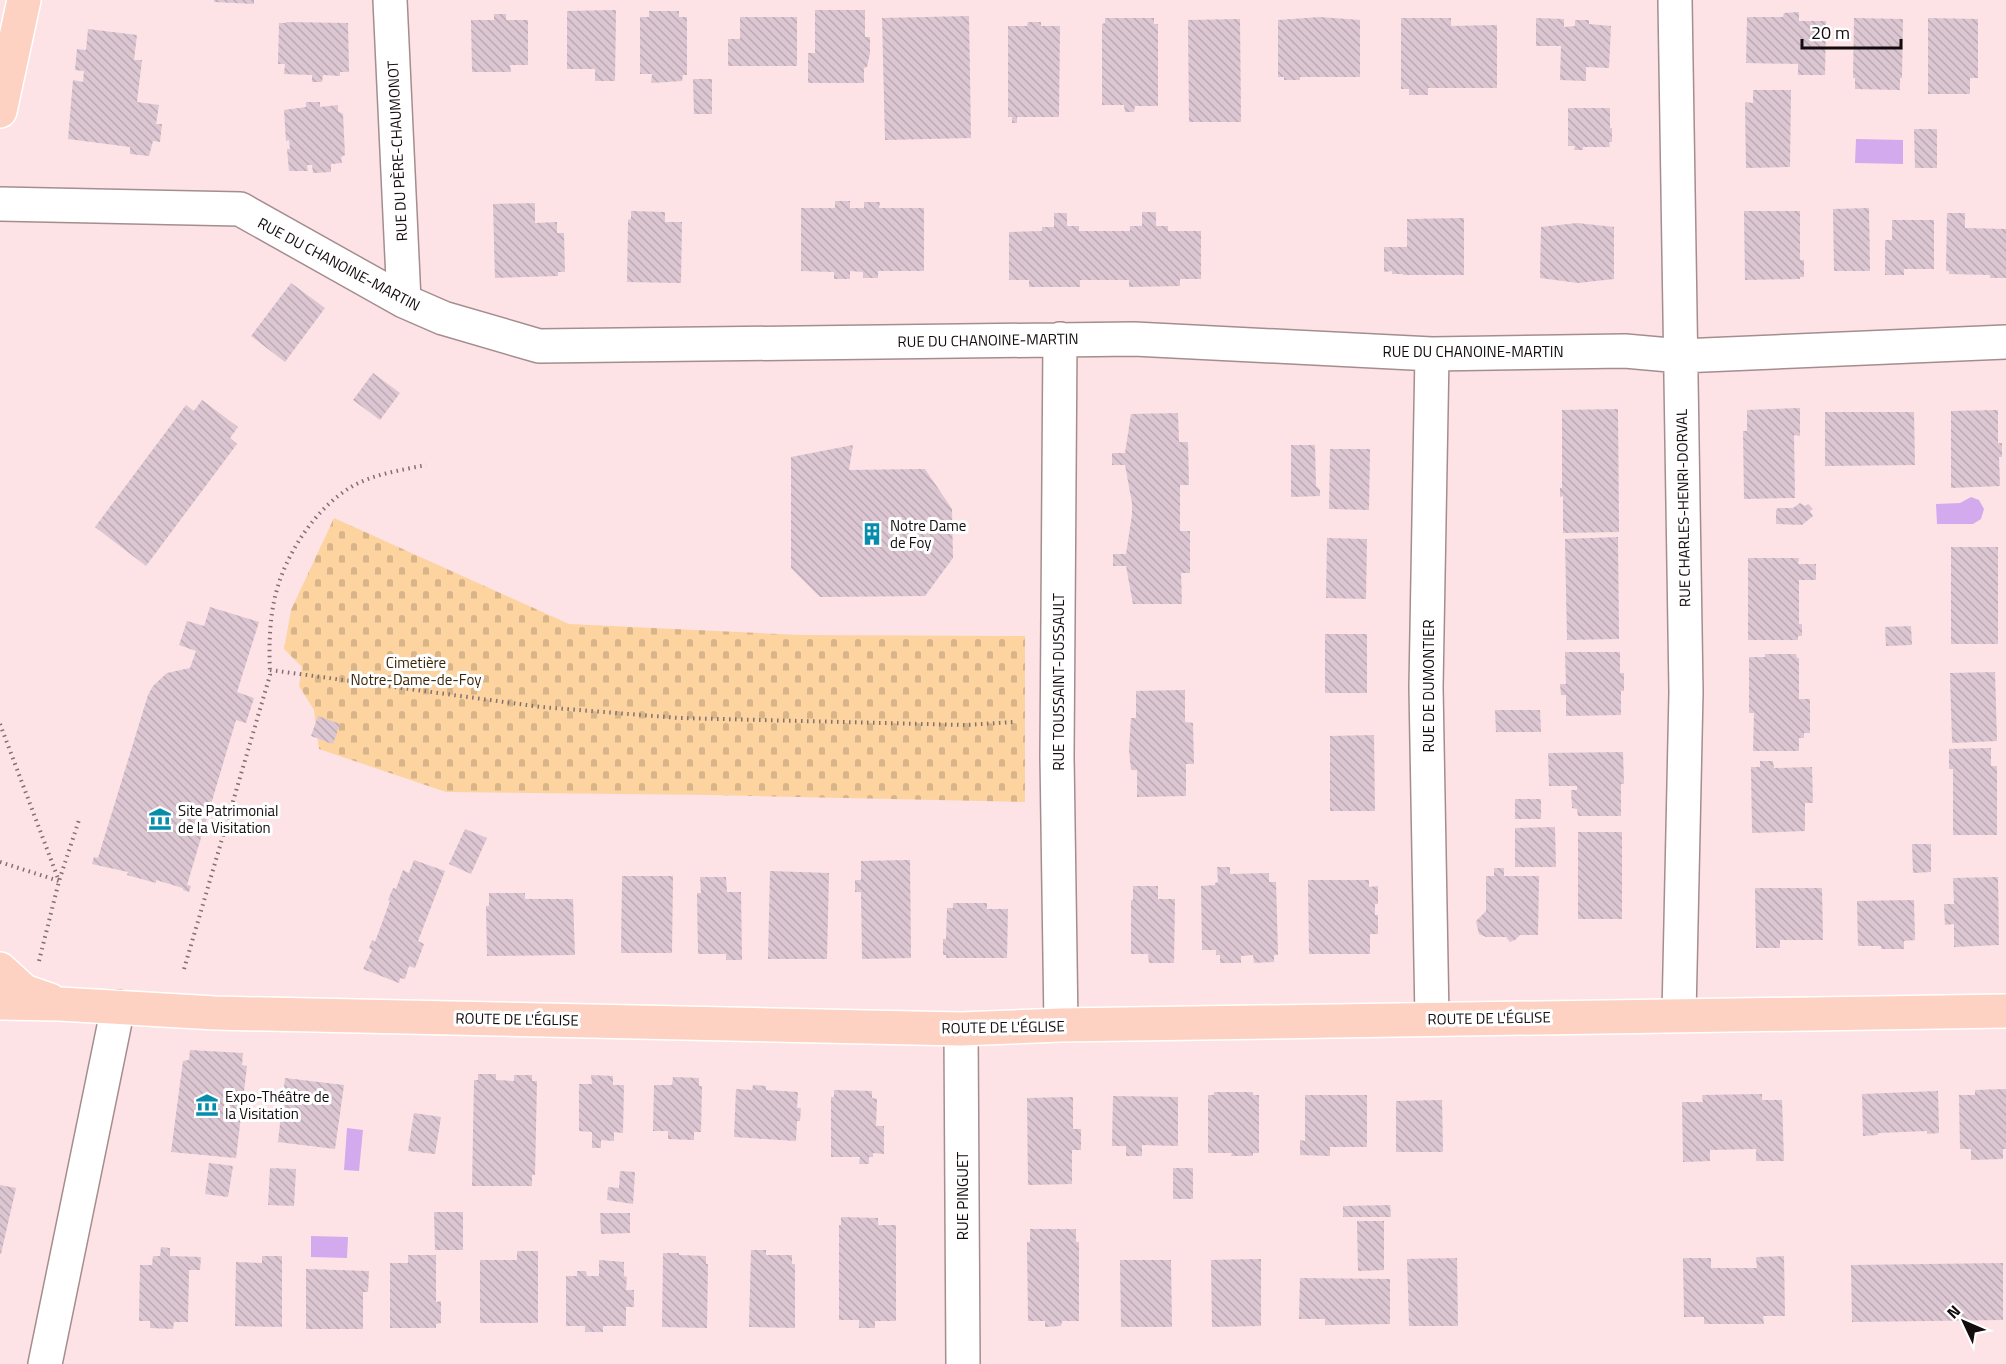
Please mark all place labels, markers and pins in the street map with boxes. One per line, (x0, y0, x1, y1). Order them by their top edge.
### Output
place label: Notre Dame de Foy (890, 514, 966, 554)
building icon: Notre Dame de Foy (859, 521, 885, 547)
place label: Site Patrimonial de la Visitation (178, 799, 278, 839)
museum icon: Site Patrimonial de la Visitation (147, 806, 173, 832)
place label: Expo-Théâtre de la Visitation (225, 1085, 329, 1125)
museum icon: Expo-Théâtre de la Visitation (194, 1092, 220, 1118)

